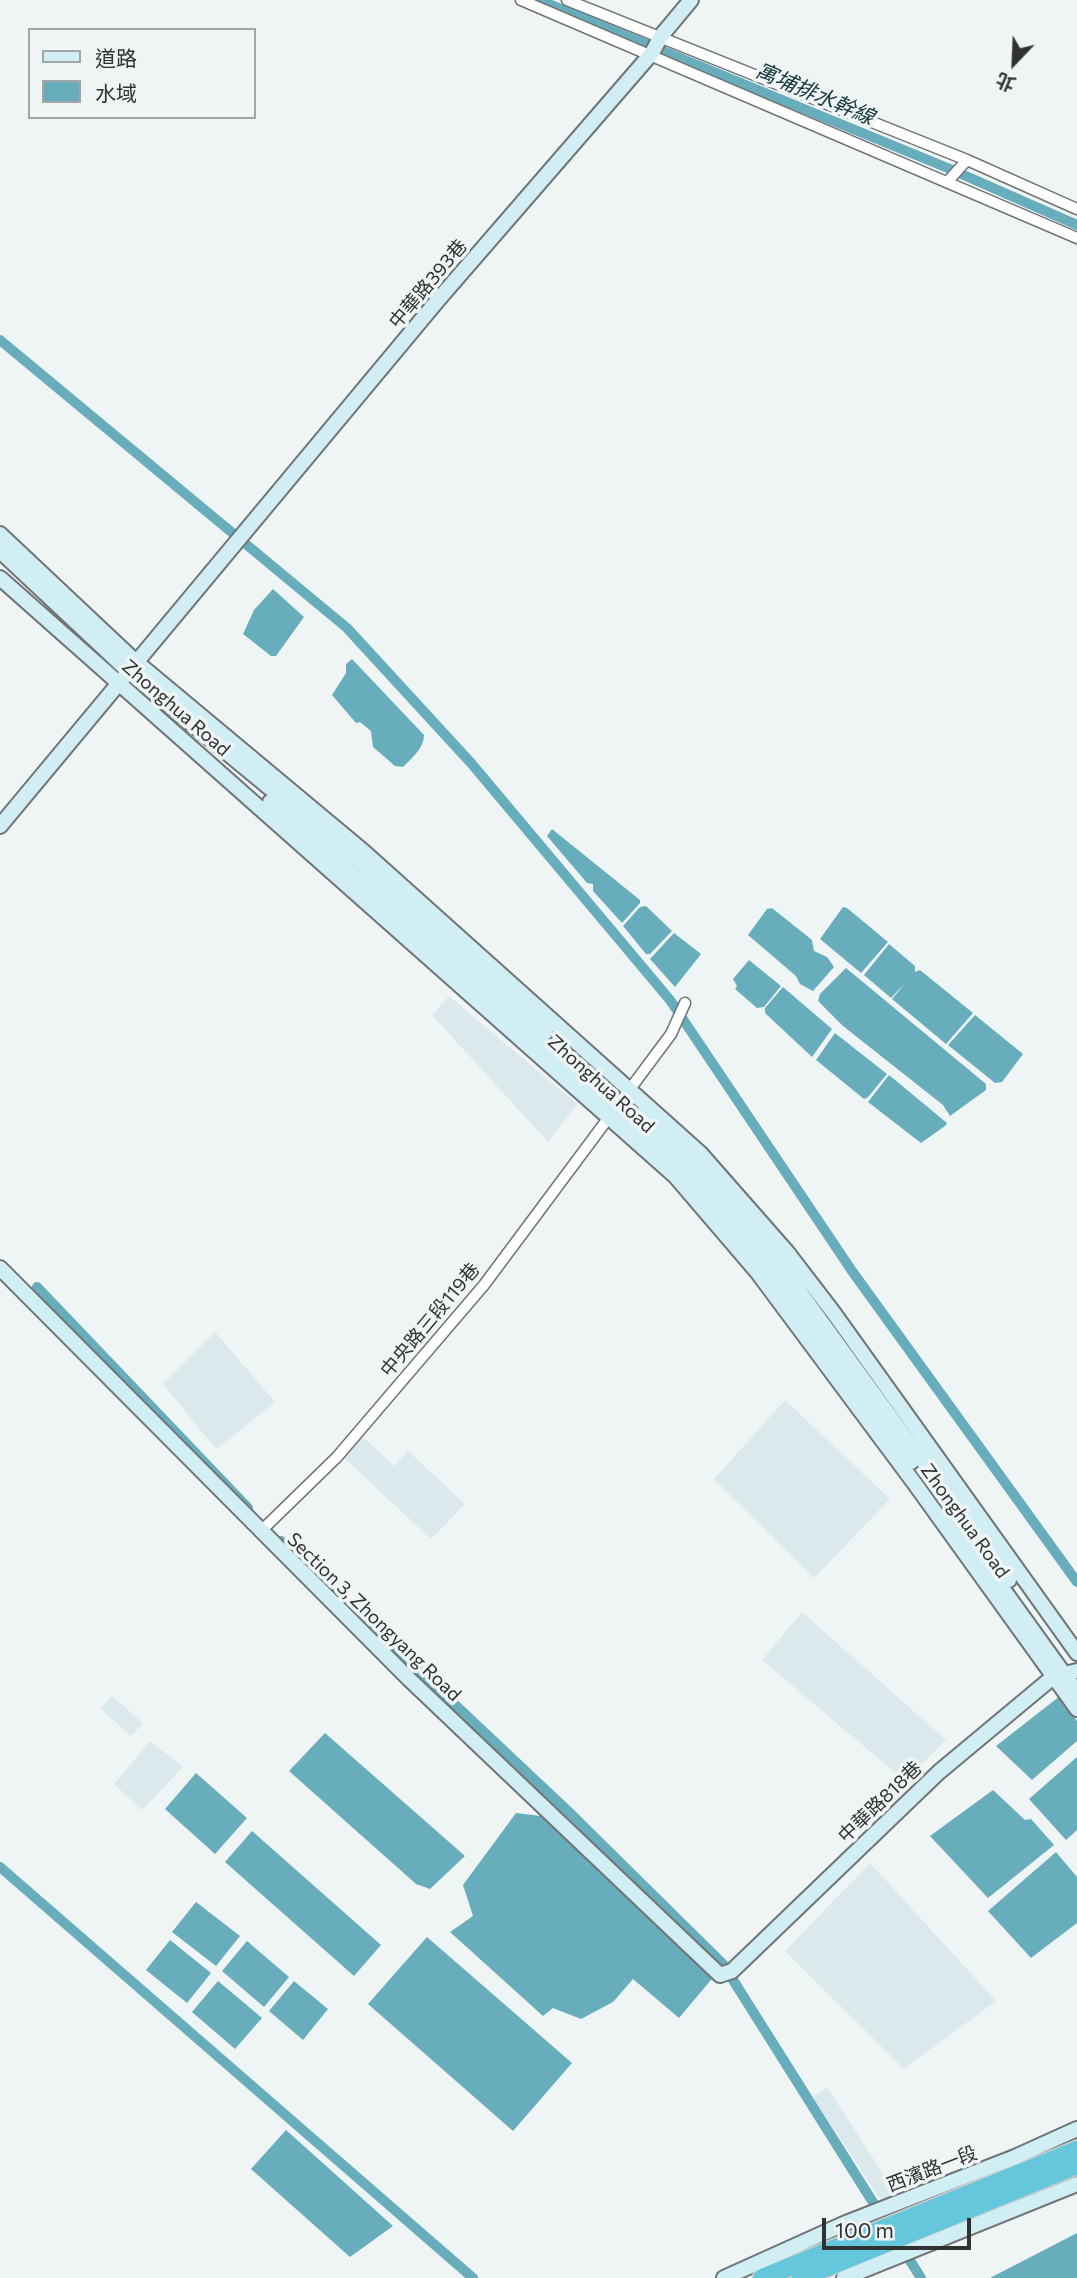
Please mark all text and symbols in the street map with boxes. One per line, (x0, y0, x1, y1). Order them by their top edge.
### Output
legend (28, 28, 256, 119)
north arrow (979, 28, 1049, 98)
text: 道路 (95, 45, 137, 70)
water label: 寓埔排水幹線 (752, 58, 878, 130)
text: 北 (992, 68, 1019, 97)
text: 水域 (95, 80, 137, 105)
street label: 中華路393巷 (384, 235, 472, 333)
street label: Zhonghua Road (117, 655, 235, 761)
street label: Zhonghua Road (543, 1030, 659, 1138)
street label: 中央路三段119巷 (376, 1258, 484, 1382)
street label: Zhonghua Road (916, 1459, 1014, 1583)
street label: Section 3, Zhongyang Road (282, 1528, 466, 1706)
street label: 中華路818巷 (834, 1757, 926, 1847)
street label: 西濱路一段 (884, 2141, 980, 2197)
scale bar (825, 2204, 974, 2248)
text: 100 m (835, 2217, 894, 2242)

